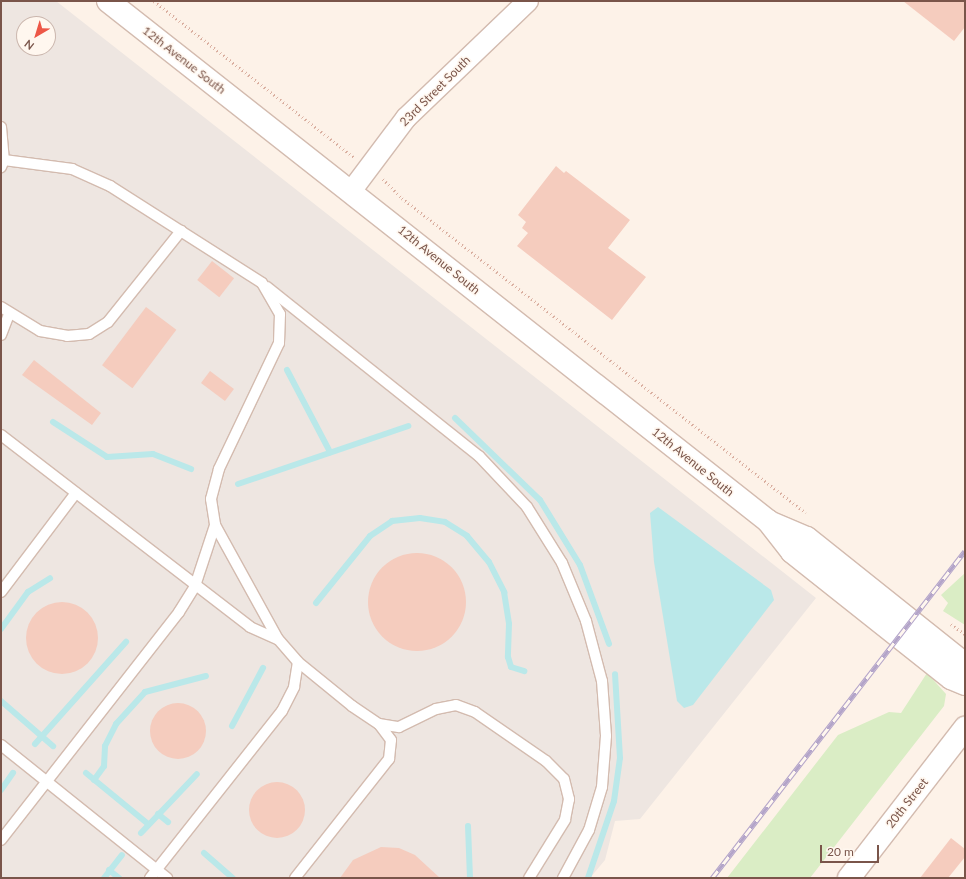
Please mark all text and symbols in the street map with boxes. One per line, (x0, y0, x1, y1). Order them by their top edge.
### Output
north arrow (16, 16, 56, 56)
street label: 12th Avenue South (139, 23, 229, 97)
text: N (22, 37, 36, 53)
street label: 23rd Street South (397, 53, 473, 129)
street label: 12th Avenue South (395, 222, 483, 298)
street label: 12th Avenue South (649, 424, 737, 500)
street label: 20th Street (883, 775, 931, 831)
scale bar (822, 837, 881, 863)
text: 20 m (827, 844, 854, 859)

